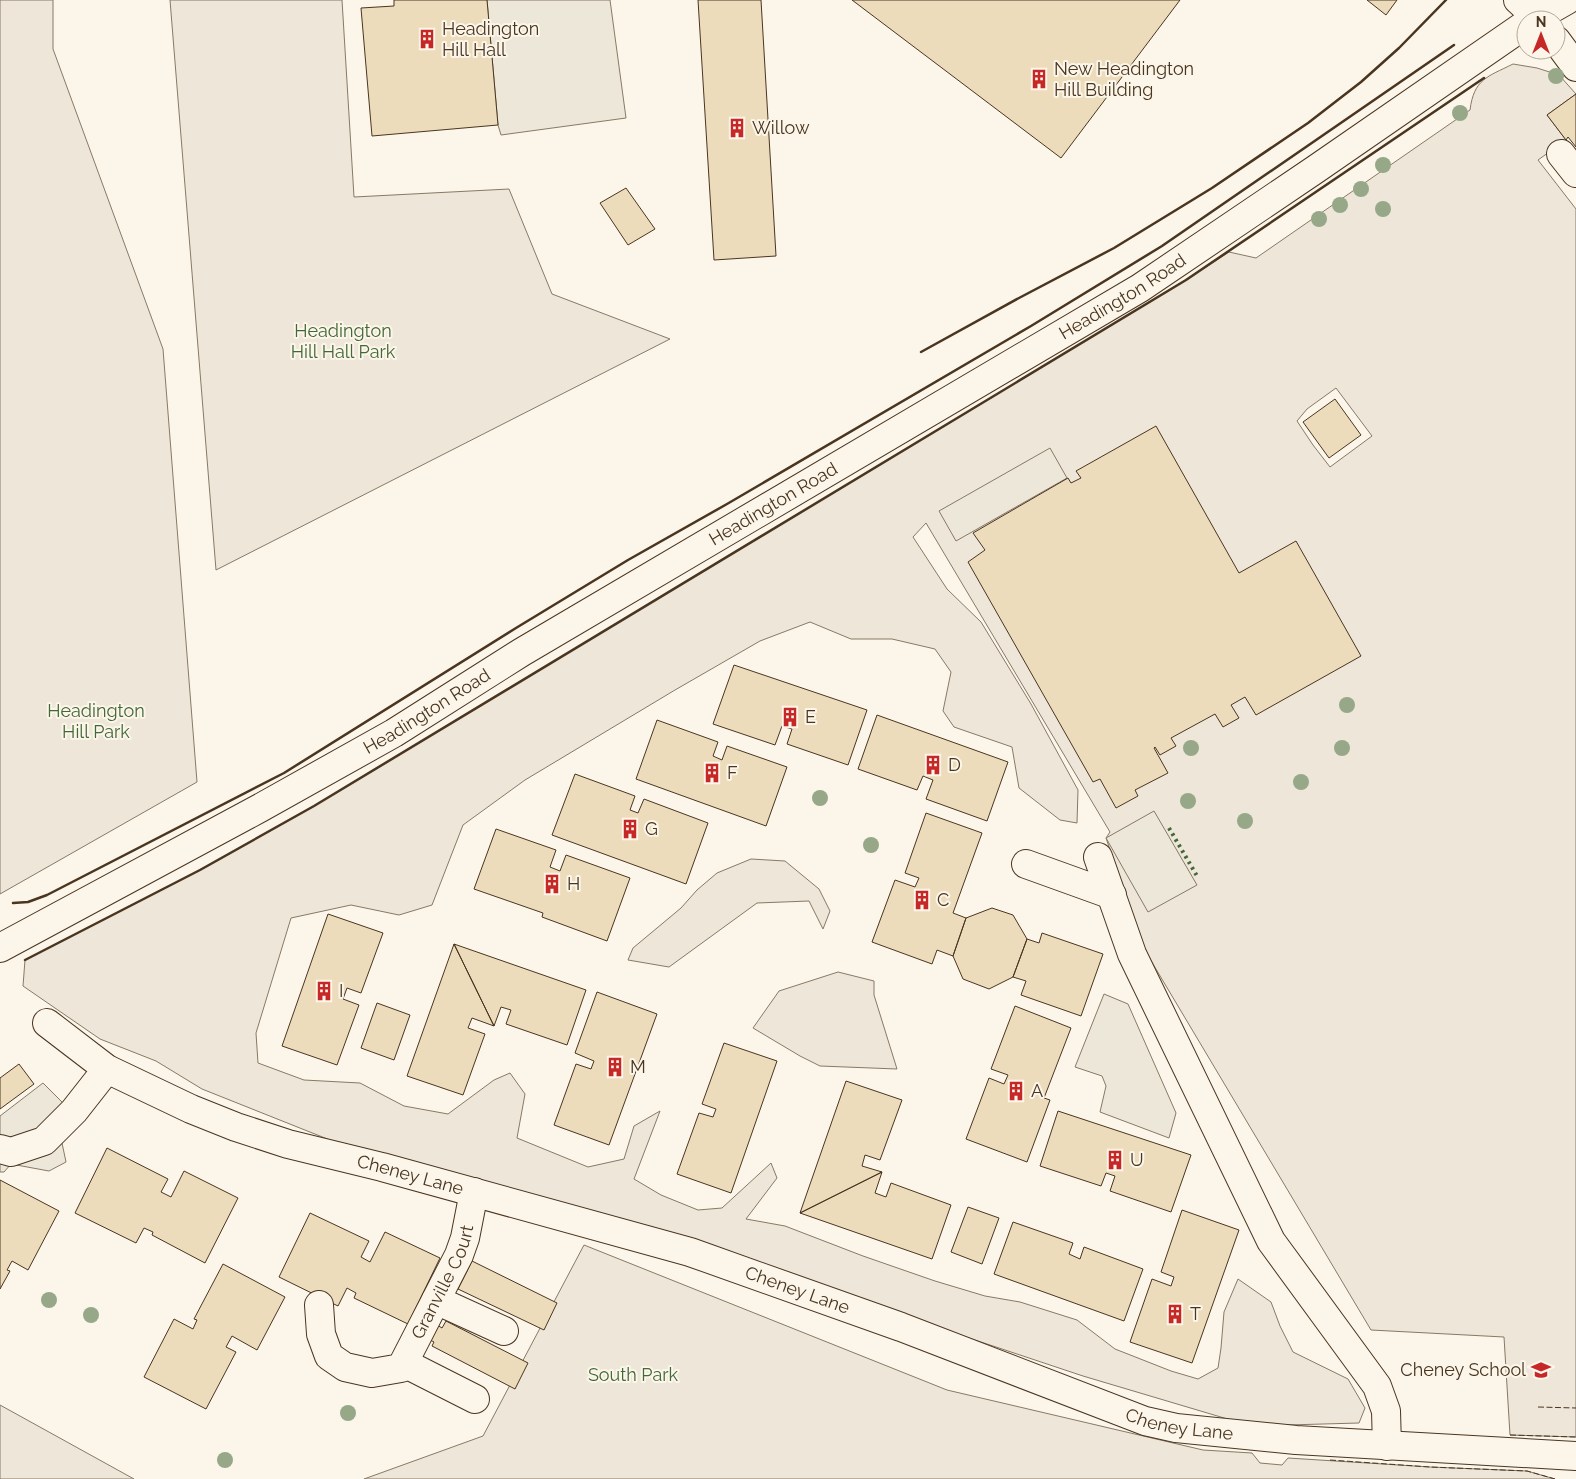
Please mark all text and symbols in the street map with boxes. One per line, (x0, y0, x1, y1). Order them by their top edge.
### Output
north arrow (1516, 10, 1566, 60)
text: N (1536, 14, 1546, 30)
place label: Headington Hill Hall (442, 18, 539, 60)
building icon: Headington Hill Hall (416, 28, 438, 50)
place label: New Headington Hill Building (1054, 58, 1194, 100)
building icon: New Headington Hill Building (1028, 68, 1050, 90)
building icon: Willow (726, 117, 748, 139)
place label: Willow (752, 117, 810, 138)
street label: Headington Road (1055, 249, 1190, 343)
park label: Headington Hill Hall Park (291, 320, 396, 362)
street label: Headington Road (705, 458, 841, 549)
street label: Headington Road (359, 664, 494, 758)
park label: Headington Hill Park (47, 700, 145, 742)
building icon: E (779, 706, 801, 728)
place label: E (805, 706, 816, 727)
building icon: D (922, 754, 944, 776)
place label: D (948, 754, 961, 775)
building icon: F (701, 762, 723, 784)
place label: F (727, 762, 738, 783)
building icon: G (619, 818, 641, 840)
place label: G (645, 818, 658, 839)
building icon: H (541, 873, 563, 895)
place label: H (567, 873, 580, 894)
building icon: C (911, 889, 933, 911)
place label: C (937, 889, 949, 910)
building icon: I (313, 980, 335, 1002)
place label: I (339, 980, 343, 1001)
building icon: M (604, 1056, 626, 1078)
place label: M (630, 1056, 646, 1077)
building icon: A (1005, 1080, 1027, 1102)
place label: A (1031, 1080, 1043, 1101)
building icon: U (1104, 1149, 1126, 1171)
place label: U (1130, 1149, 1144, 1170)
street label: Cheney Lane (355, 1150, 466, 1199)
street label: Granville Court (407, 1223, 477, 1342)
street label: Cheney Lane (742, 1261, 853, 1318)
building icon: T (1164, 1303, 1186, 1325)
place label: T (1190, 1303, 1201, 1324)
place label: Cheney School (1400, 1359, 1526, 1380)
school or university icon: Cheney School (1530, 1359, 1552, 1381)
park label: South Park (588, 1364, 679, 1385)
street label: Cheney Lane (1122, 1403, 1235, 1444)

